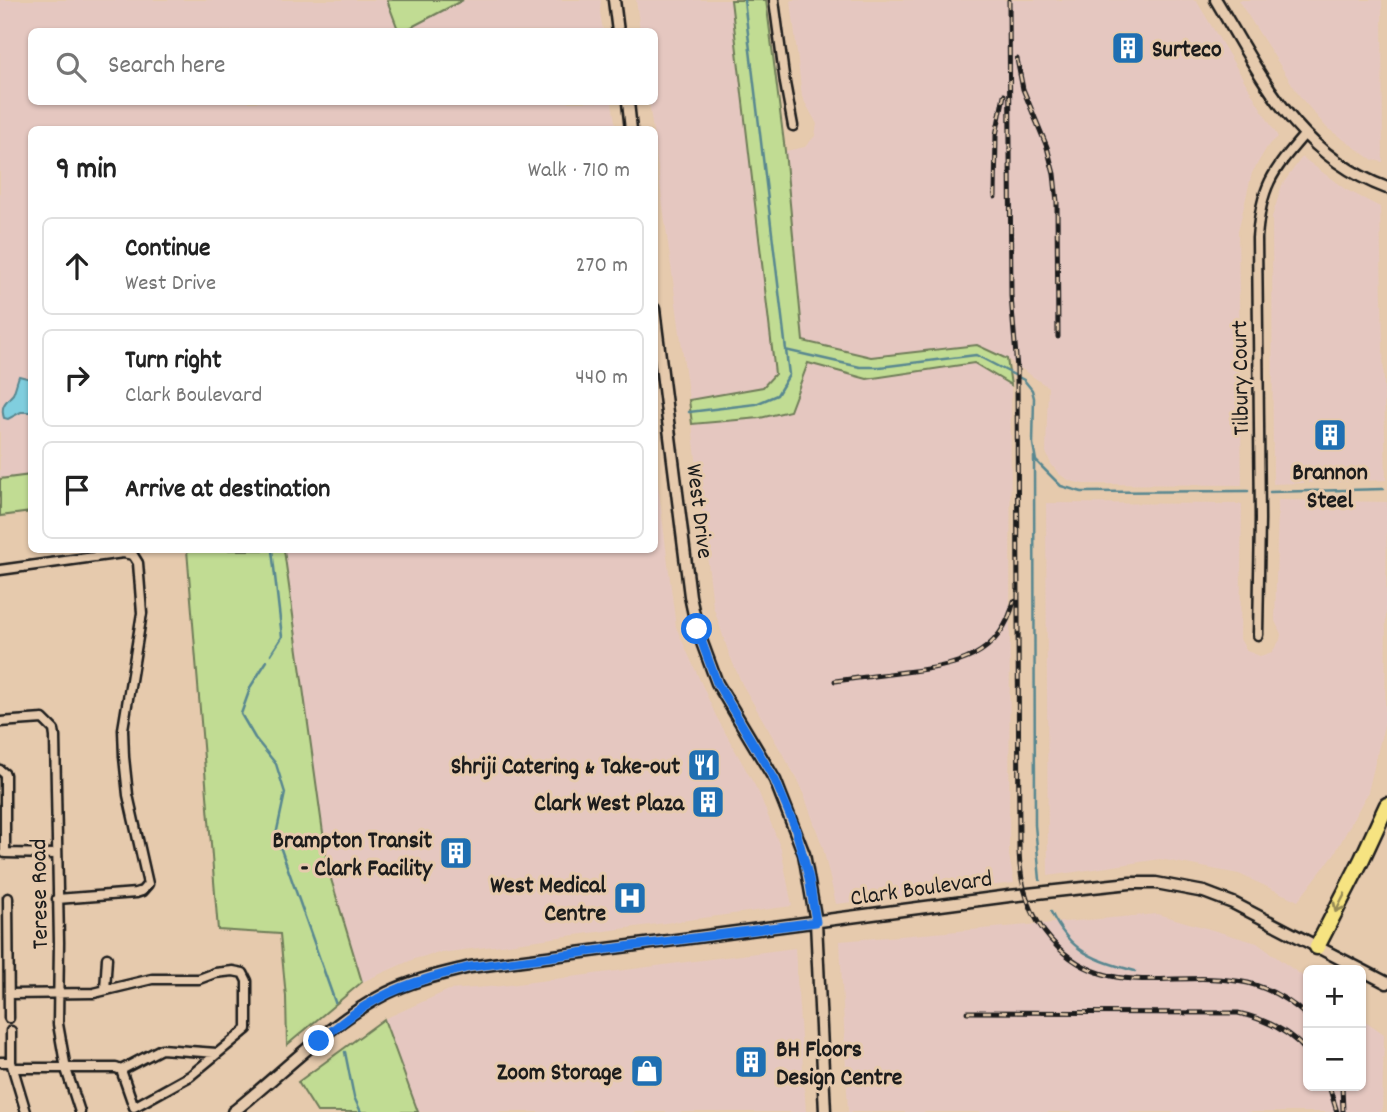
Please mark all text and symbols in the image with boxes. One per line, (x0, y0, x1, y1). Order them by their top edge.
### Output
search box (28, 28, 658, 105)
building icon: Surteco (1109, 29, 1147, 67)
place label: Surteco (1152, 34, 1222, 68)
icon: search (52, 48, 90, 86)
text: Search here (108, 48, 226, 85)
text: 9 min (56, 150, 117, 193)
text: Walk · 710 m (528, 155, 630, 188)
text: Continue (125, 231, 210, 268)
icon: ahead (58, 247, 96, 285)
text: 270 m (576, 250, 628, 283)
text: West Drive (125, 268, 216, 301)
street label: Tilbury Court (1224, 320, 1260, 436)
text: Turn right (125, 343, 222, 380)
icon: right (58, 359, 96, 397)
text: 440 m (575, 362, 628, 395)
text: Clark Boulevard (125, 380, 262, 413)
building icon: Brannon Steel (1311, 416, 1349, 454)
place label: Brannon Steel (1292, 457, 1368, 519)
street label: West Drive (675, 462, 721, 561)
icon: arrive (58, 471, 96, 509)
text: Arrive at destination (125, 472, 330, 509)
route start (681, 613, 712, 644)
restaurant icon: Shriji Catering & Take-out (685, 746, 723, 784)
place label: Shriji Catering & Take-out (451, 751, 680, 785)
building icon: Clark West Plaza (689, 783, 727, 821)
place label: Clark West Plaza (534, 788, 685, 822)
place label: Brampton Transit - Clark Facility (273, 825, 433, 887)
building icon: Brampton Transit - Clark Facility (437, 834, 475, 872)
street label: Terese Road (23, 838, 59, 950)
street label: Clark Boulevard (848, 863, 995, 917)
place label: West Medical Centre (490, 870, 606, 932)
hospital icon: West Medical Centre (611, 879, 649, 917)
one-way arrow (1332, 892, 1346, 913)
map controls (1303, 965, 1366, 1091)
button: + (1303, 965, 1366, 1028)
route end (303, 1025, 334, 1056)
button: − (1303, 1028, 1366, 1091)
place label: BH Floors Design Centre (776, 1034, 903, 1096)
building icon: BH Floors Design Centre (732, 1043, 770, 1081)
shop icon: Zoom Storage (628, 1052, 666, 1090)
place label: Zoom Storage (497, 1057, 622, 1091)

